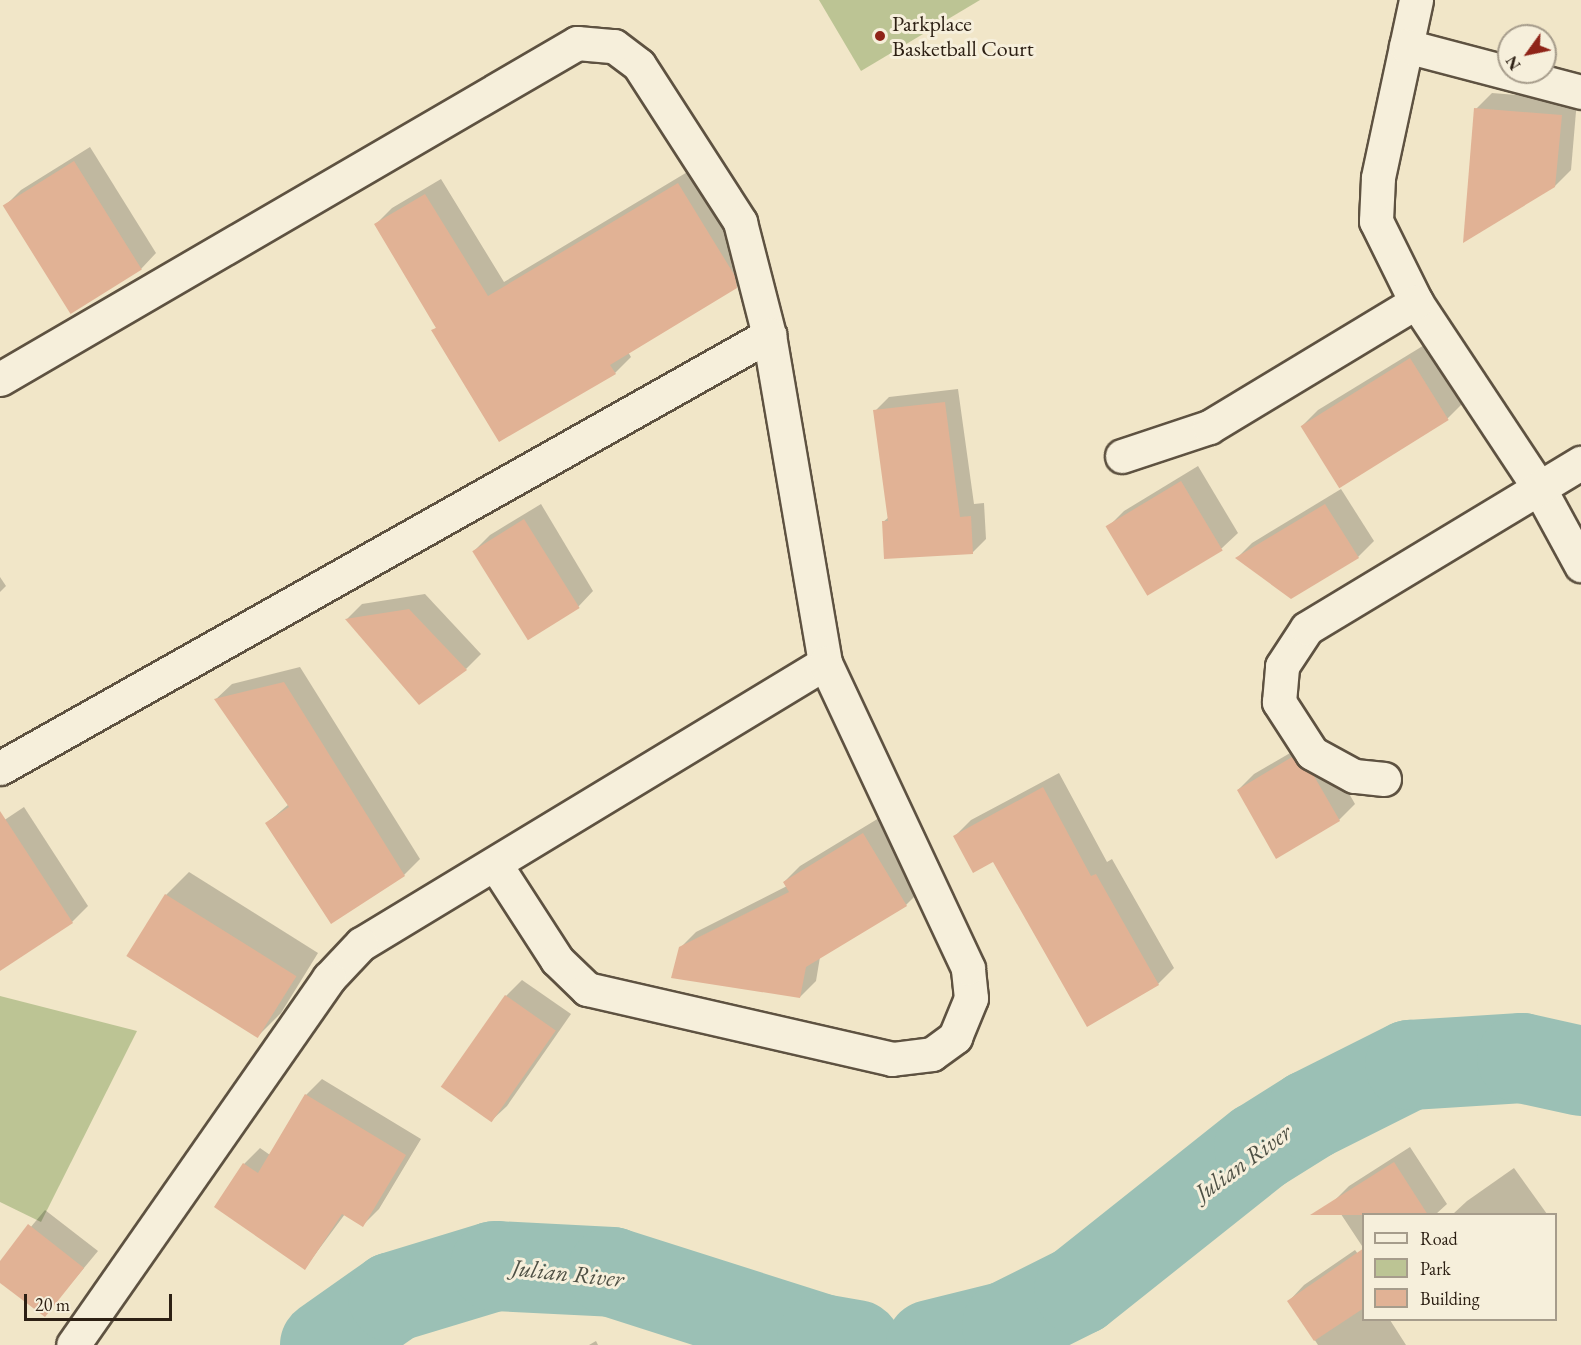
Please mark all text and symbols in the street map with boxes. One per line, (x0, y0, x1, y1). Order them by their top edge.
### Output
place label: Parkplace Basketball Court (892, 10, 1034, 62)
north arrow (1497, 24, 1557, 84)
marker: Parkplace Basketball Court (873, 29, 887, 43)
text: N (1501, 52, 1525, 74)
water label: Julian River (1189, 1117, 1297, 1207)
legend (1362, 1213, 1557, 1321)
text: Road (1420, 1227, 1458, 1250)
water label: Julian River (511, 1253, 625, 1293)
text: Park (1420, 1257, 1451, 1280)
scale bar (27, 1282, 176, 1320)
text: Building (1420, 1287, 1480, 1310)
text: 20 m (35, 1293, 70, 1316)

